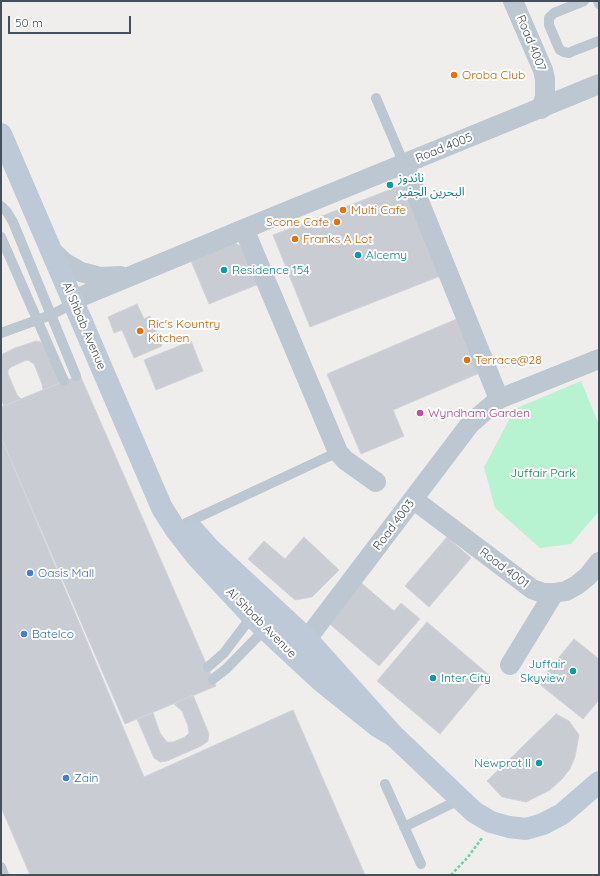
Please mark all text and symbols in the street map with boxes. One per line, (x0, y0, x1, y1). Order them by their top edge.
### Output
scale bar (10, 8, 133, 34)
street label: Road 4007 (513, 13, 549, 73)
text: 50 m (15, 15, 43, 30)
place label: Oroba Club (462, 68, 525, 82)
marker: Oroba Club (449, 70, 459, 80)
street label: Road 4005 (413, 130, 475, 166)
place label: ناندوز البحرين الجفير (398, 171, 465, 199)
marker: ناندوز البحرين الجفير (385, 180, 395, 190)
place label: Multi Cafe (351, 203, 406, 217)
marker: Multi Cafe (338, 205, 348, 215)
place label: Scone Cafe (266, 215, 329, 229)
marker: Scone Cafe (332, 217, 342, 227)
place label: Franks A Lot (303, 232, 372, 246)
marker: Franks A Lot (290, 234, 300, 244)
place label: Alcemy (366, 248, 407, 262)
marker: Alcemy (353, 250, 363, 260)
place label: Residence 154 (232, 263, 310, 277)
marker: Residence 154 (219, 265, 229, 275)
street label: Al Shbab Avenue (59, 280, 109, 372)
place label: Ric's Kountry Kitchen (148, 317, 220, 345)
marker: Ric's Kountry Kitchen (135, 326, 145, 336)
place label: Terrace@28 (475, 353, 542, 367)
marker: Terrace@28 (462, 355, 472, 365)
place label: Wyndham Garden (428, 406, 530, 420)
marker: Wyndham Garden (415, 408, 425, 418)
park label: Juffair Park (510, 466, 576, 480)
street label: Road 4003 (370, 497, 418, 553)
street label: Road 4001 (476, 545, 532, 591)
place label: Oasis Mall (38, 566, 94, 580)
marker: Oasis Mall (25, 568, 35, 578)
street label: Al Shbab Avenue (223, 585, 299, 661)
place label: Batelco (32, 627, 74, 641)
marker: Batelco (19, 629, 29, 639)
place label: Juffair Skyview (520, 657, 565, 685)
marker: Juffair Skyview (568, 666, 578, 676)
place label: Inter City (441, 671, 491, 685)
marker: Inter City (428, 673, 438, 683)
place label: Newprot II (474, 756, 531, 770)
marker: Newprot II (534, 758, 544, 768)
place label: Zain (74, 771, 99, 785)
marker: Zain (61, 773, 71, 783)

